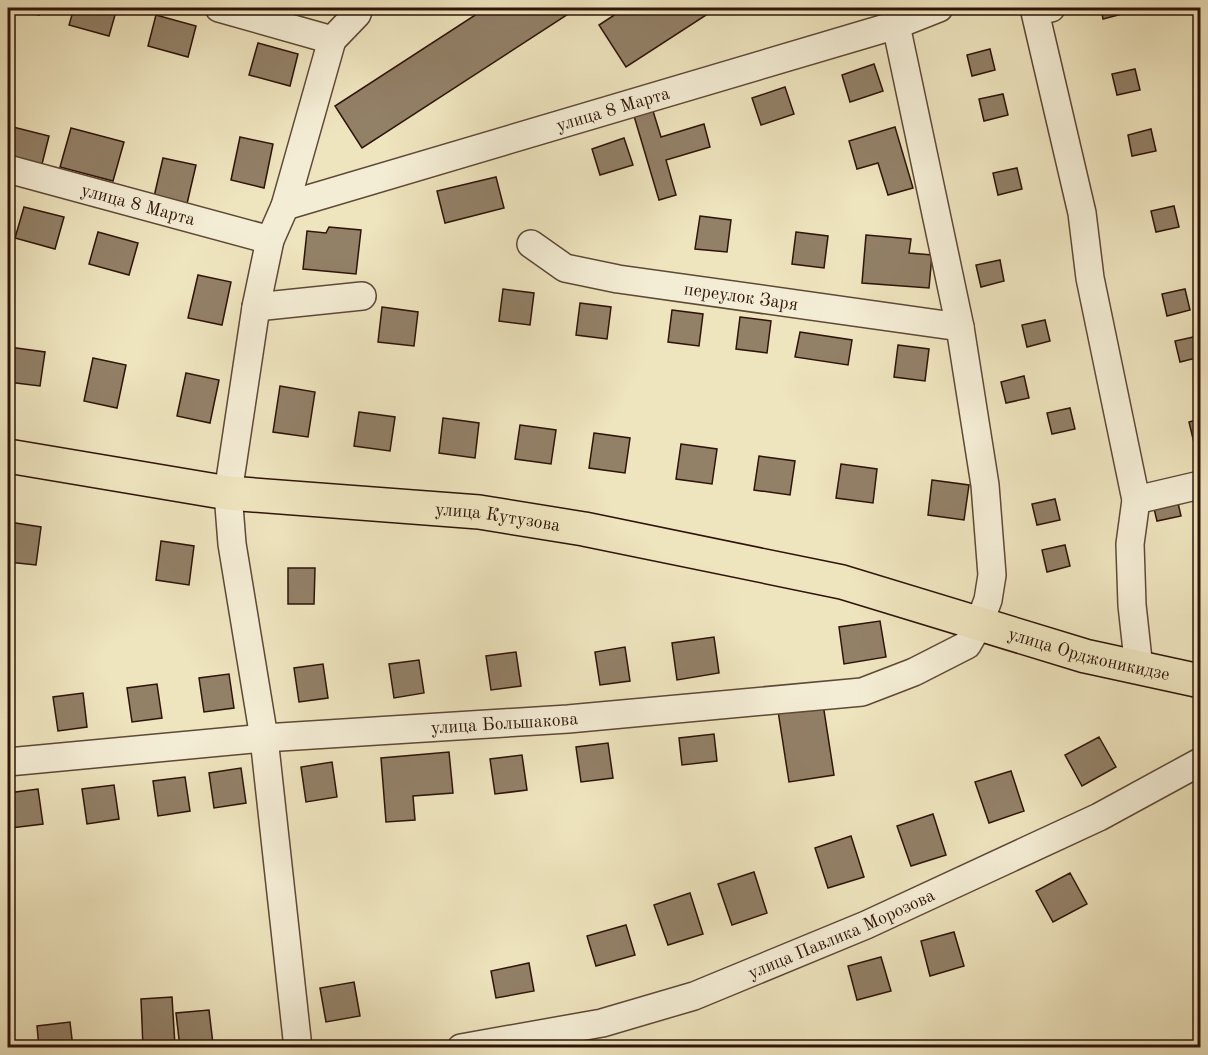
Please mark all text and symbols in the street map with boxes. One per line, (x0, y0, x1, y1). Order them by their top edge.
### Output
street label: улица 8 Марта (554, 84, 672, 135)
street label: улица 8 Марта (79, 181, 197, 229)
street label: переулок Заря (683, 280, 799, 314)
street label: улица Кутузова (434, 501, 562, 535)
street label: улица Орджоникидзе (1006, 625, 1171, 684)
street label: улица Большакова (430, 710, 579, 738)
street label: улица Павлика Морозова (746, 886, 938, 983)

